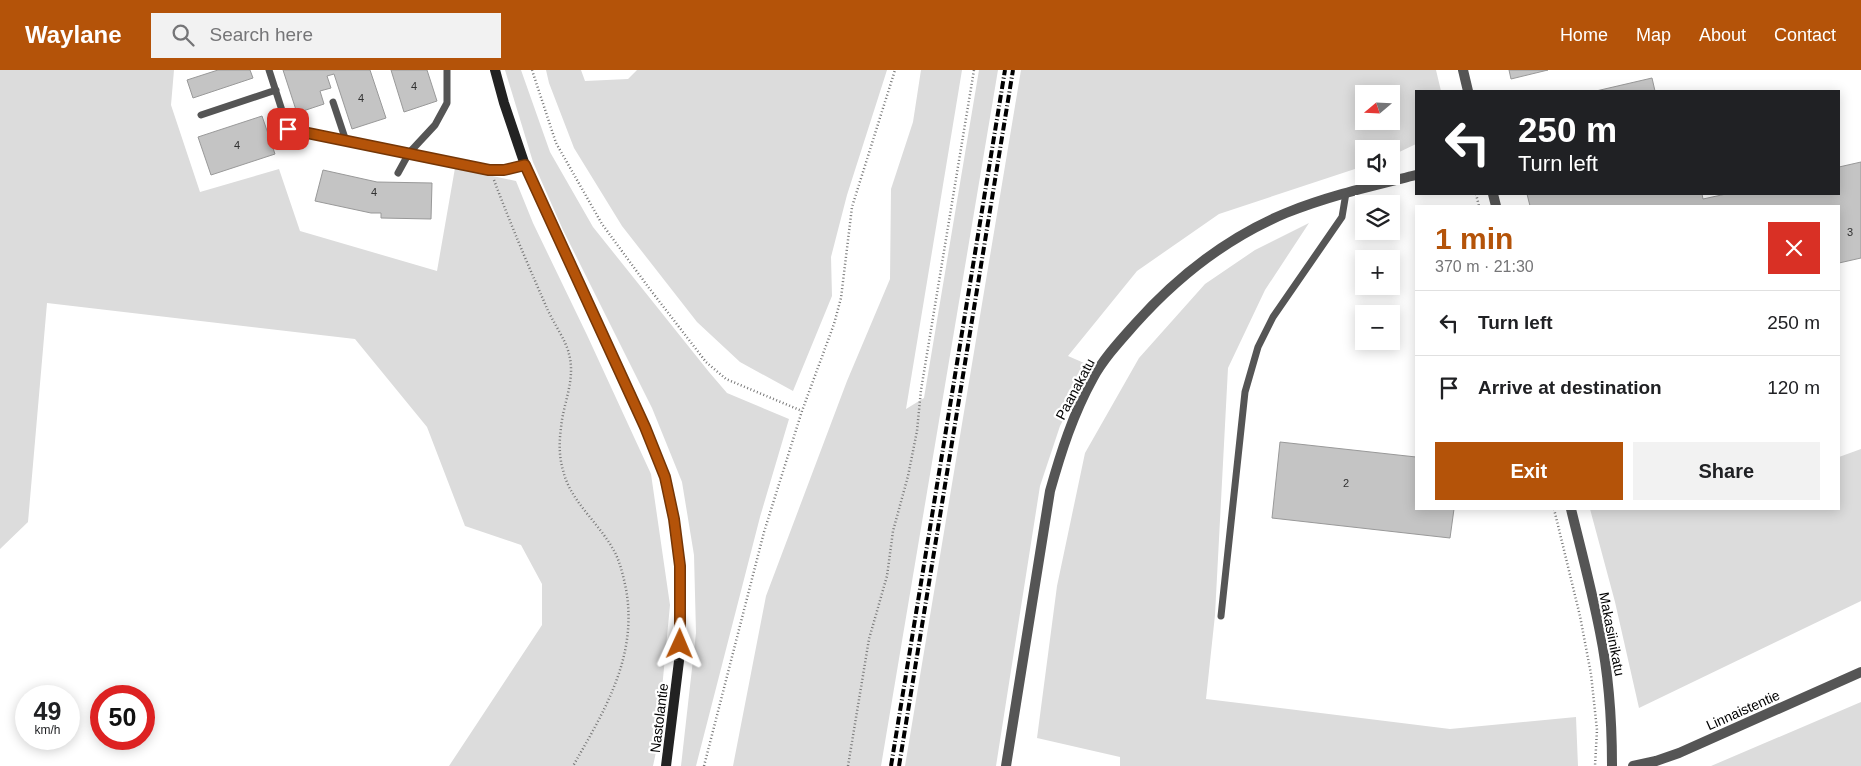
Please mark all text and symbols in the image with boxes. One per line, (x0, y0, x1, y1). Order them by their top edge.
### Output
search box (151, 13, 501, 58)
text: Waylane (25, 21, 121, 48)
icon: search (169, 21, 197, 49)
text: Search here (209, 24, 313, 45)
text: Home (1560, 25, 1608, 45)
text: Map (1636, 25, 1671, 45)
text: About (1699, 25, 1746, 45)
text: Contact (1774, 25, 1836, 45)
house number: 4 (411, 80, 417, 92)
north arrow (1355, 85, 1400, 130)
map controls (1355, 85, 1400, 350)
house number: 4 (358, 92, 364, 104)
pin (267, 108, 309, 150)
icon: left (1435, 110, 1500, 175)
text: 250 m (1518, 110, 1617, 149)
icon: arrive (274, 115, 302, 143)
house number: 4 (234, 139, 240, 151)
button: sound (1355, 140, 1400, 185)
text: Turn left (1518, 151, 1598, 176)
house number: 4 (371, 186, 377, 198)
button: layers (1355, 195, 1400, 240)
text: 1 min (1435, 222, 1513, 255)
button: close (1768, 222, 1820, 274)
house number: 3 (1847, 226, 1853, 238)
button: + (1355, 250, 1400, 295)
text: 370 m · 21:30 (1435, 258, 1534, 275)
button: − (1355, 305, 1400, 350)
icon: left (1435, 309, 1463, 337)
text: Turn left (1478, 312, 1553, 333)
text: 250 m (1767, 312, 1820, 333)
street label: Paanakatu (1052, 356, 1098, 422)
icon: arrive (1435, 374, 1463, 402)
text: Arrive at destination (1478, 377, 1662, 398)
text: 120 m (1767, 377, 1820, 398)
button: Exit (1435, 442, 1623, 500)
button: Share (1633, 442, 1820, 500)
house number: 2 (1343, 477, 1349, 489)
street label: Makasiinikatu (1596, 591, 1628, 677)
position arrow (653, 617, 705, 669)
street label: Nastolantie (647, 682, 671, 754)
speed limit sign: 50 (90, 685, 155, 750)
street label: Linnaistentie (1704, 687, 1782, 733)
text: 49 (34, 697, 61, 725)
text: km/h (34, 723, 61, 737)

